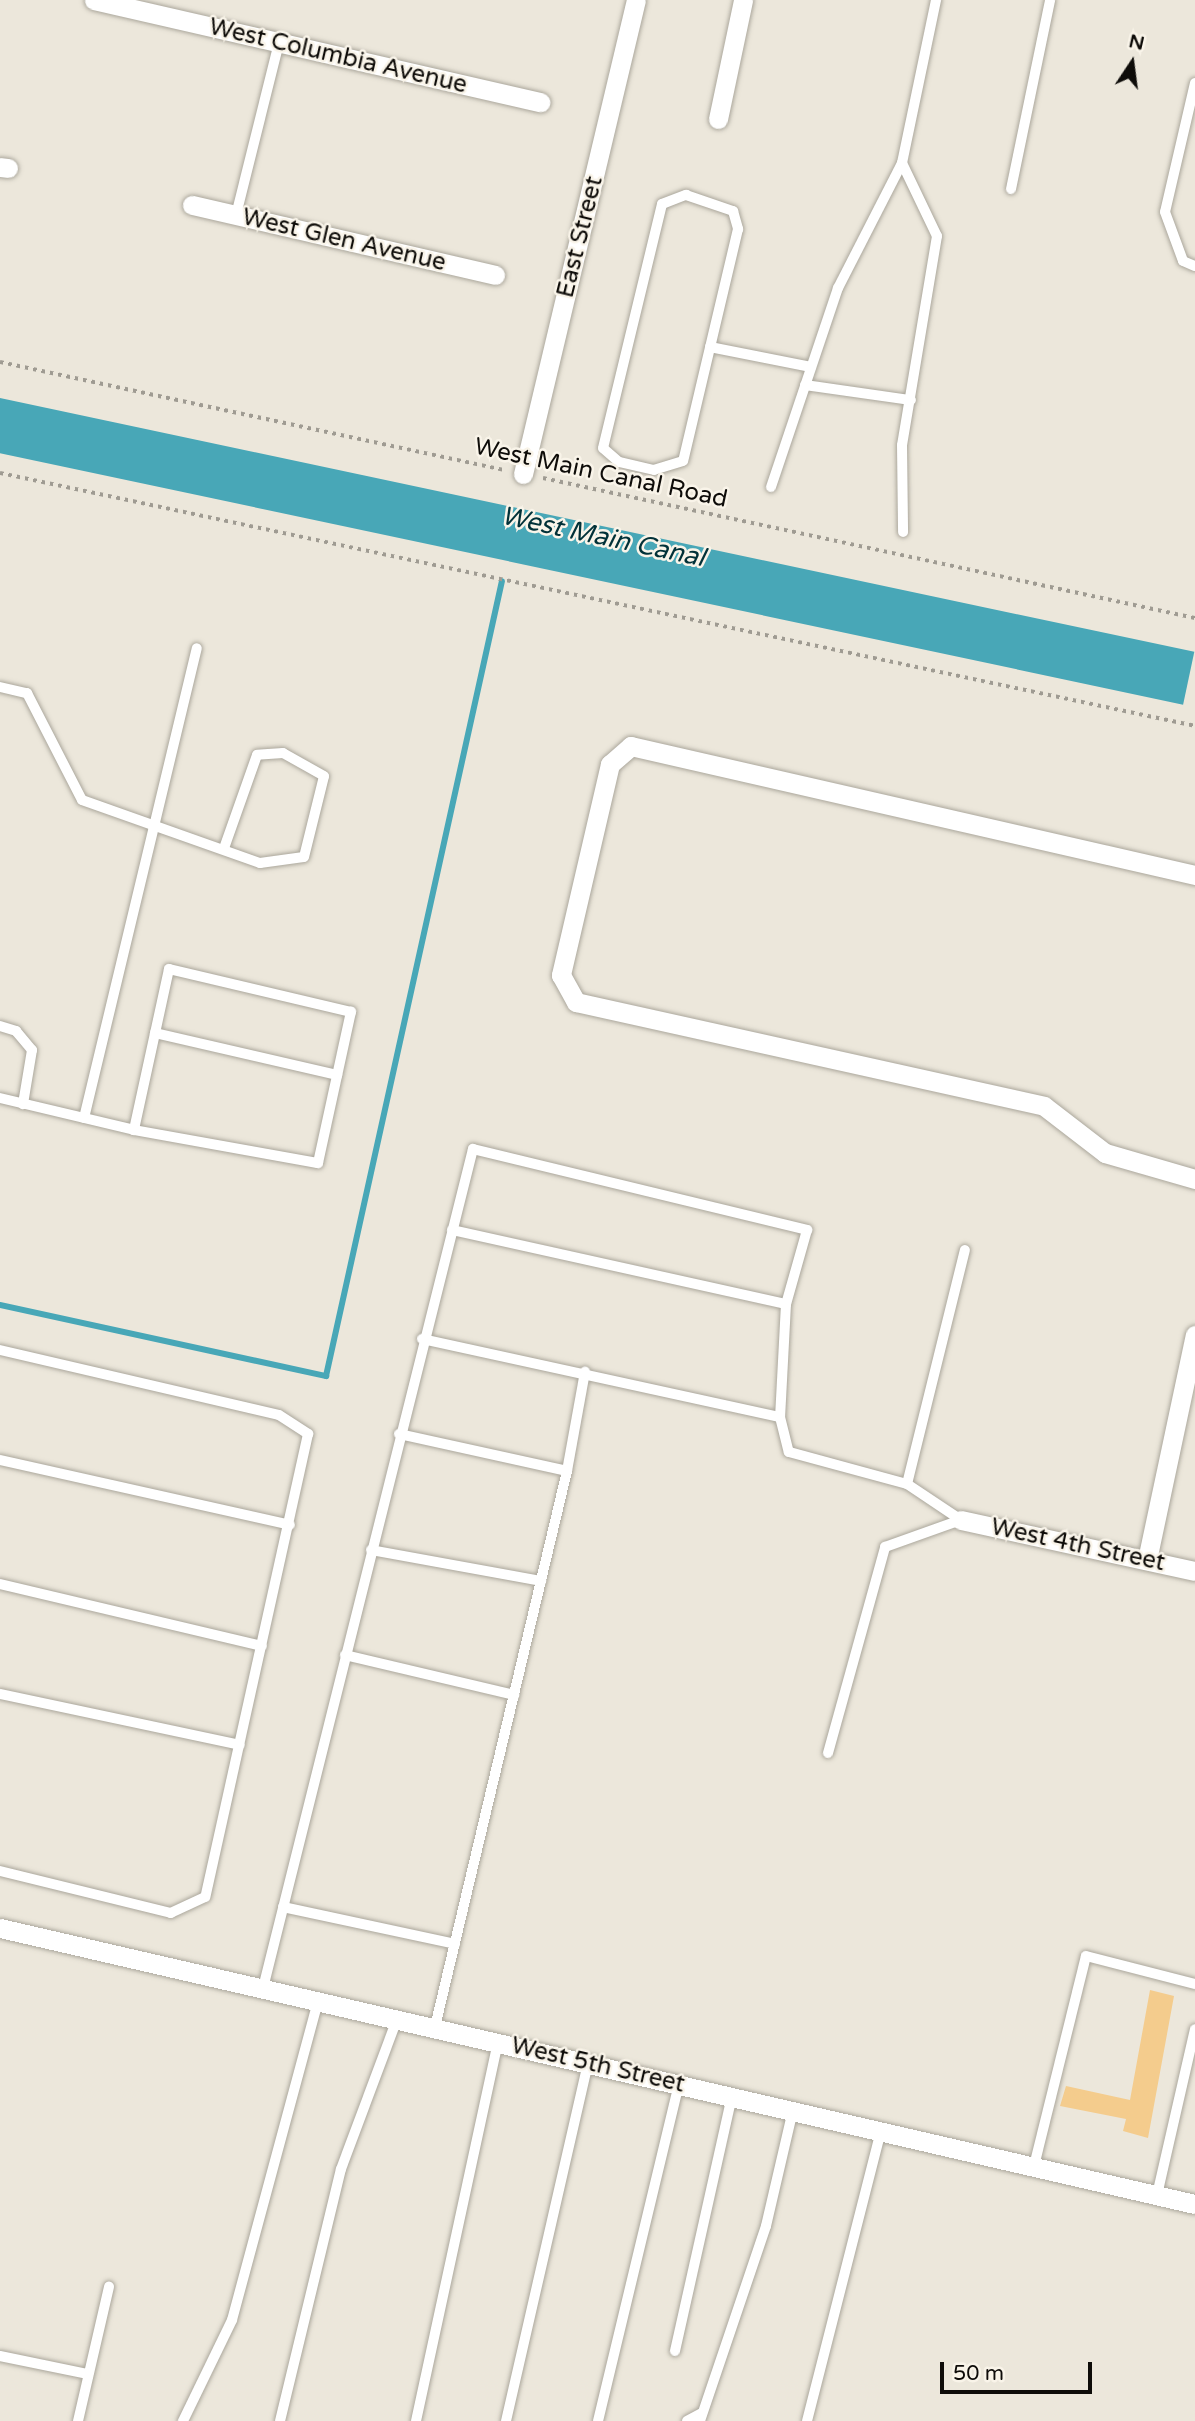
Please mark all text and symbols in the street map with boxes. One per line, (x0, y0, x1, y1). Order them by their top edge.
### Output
street label: West Columbia Avenue (206, 12, 470, 100)
north arrow (1097, 28, 1167, 98)
text: N (1127, 30, 1147, 55)
street label: East Street (551, 173, 609, 301)
street label: West Glen Avenue (239, 203, 449, 277)
street label: West Main Canal Road (472, 432, 730, 514)
water label: West Main Canal (498, 500, 708, 574)
street label: West 4th Street (988, 1512, 1168, 1578)
street label: West 5th Street (508, 2031, 688, 2099)
scale bar (943, 2348, 1095, 2392)
text: 50 m (953, 2361, 1004, 2386)

